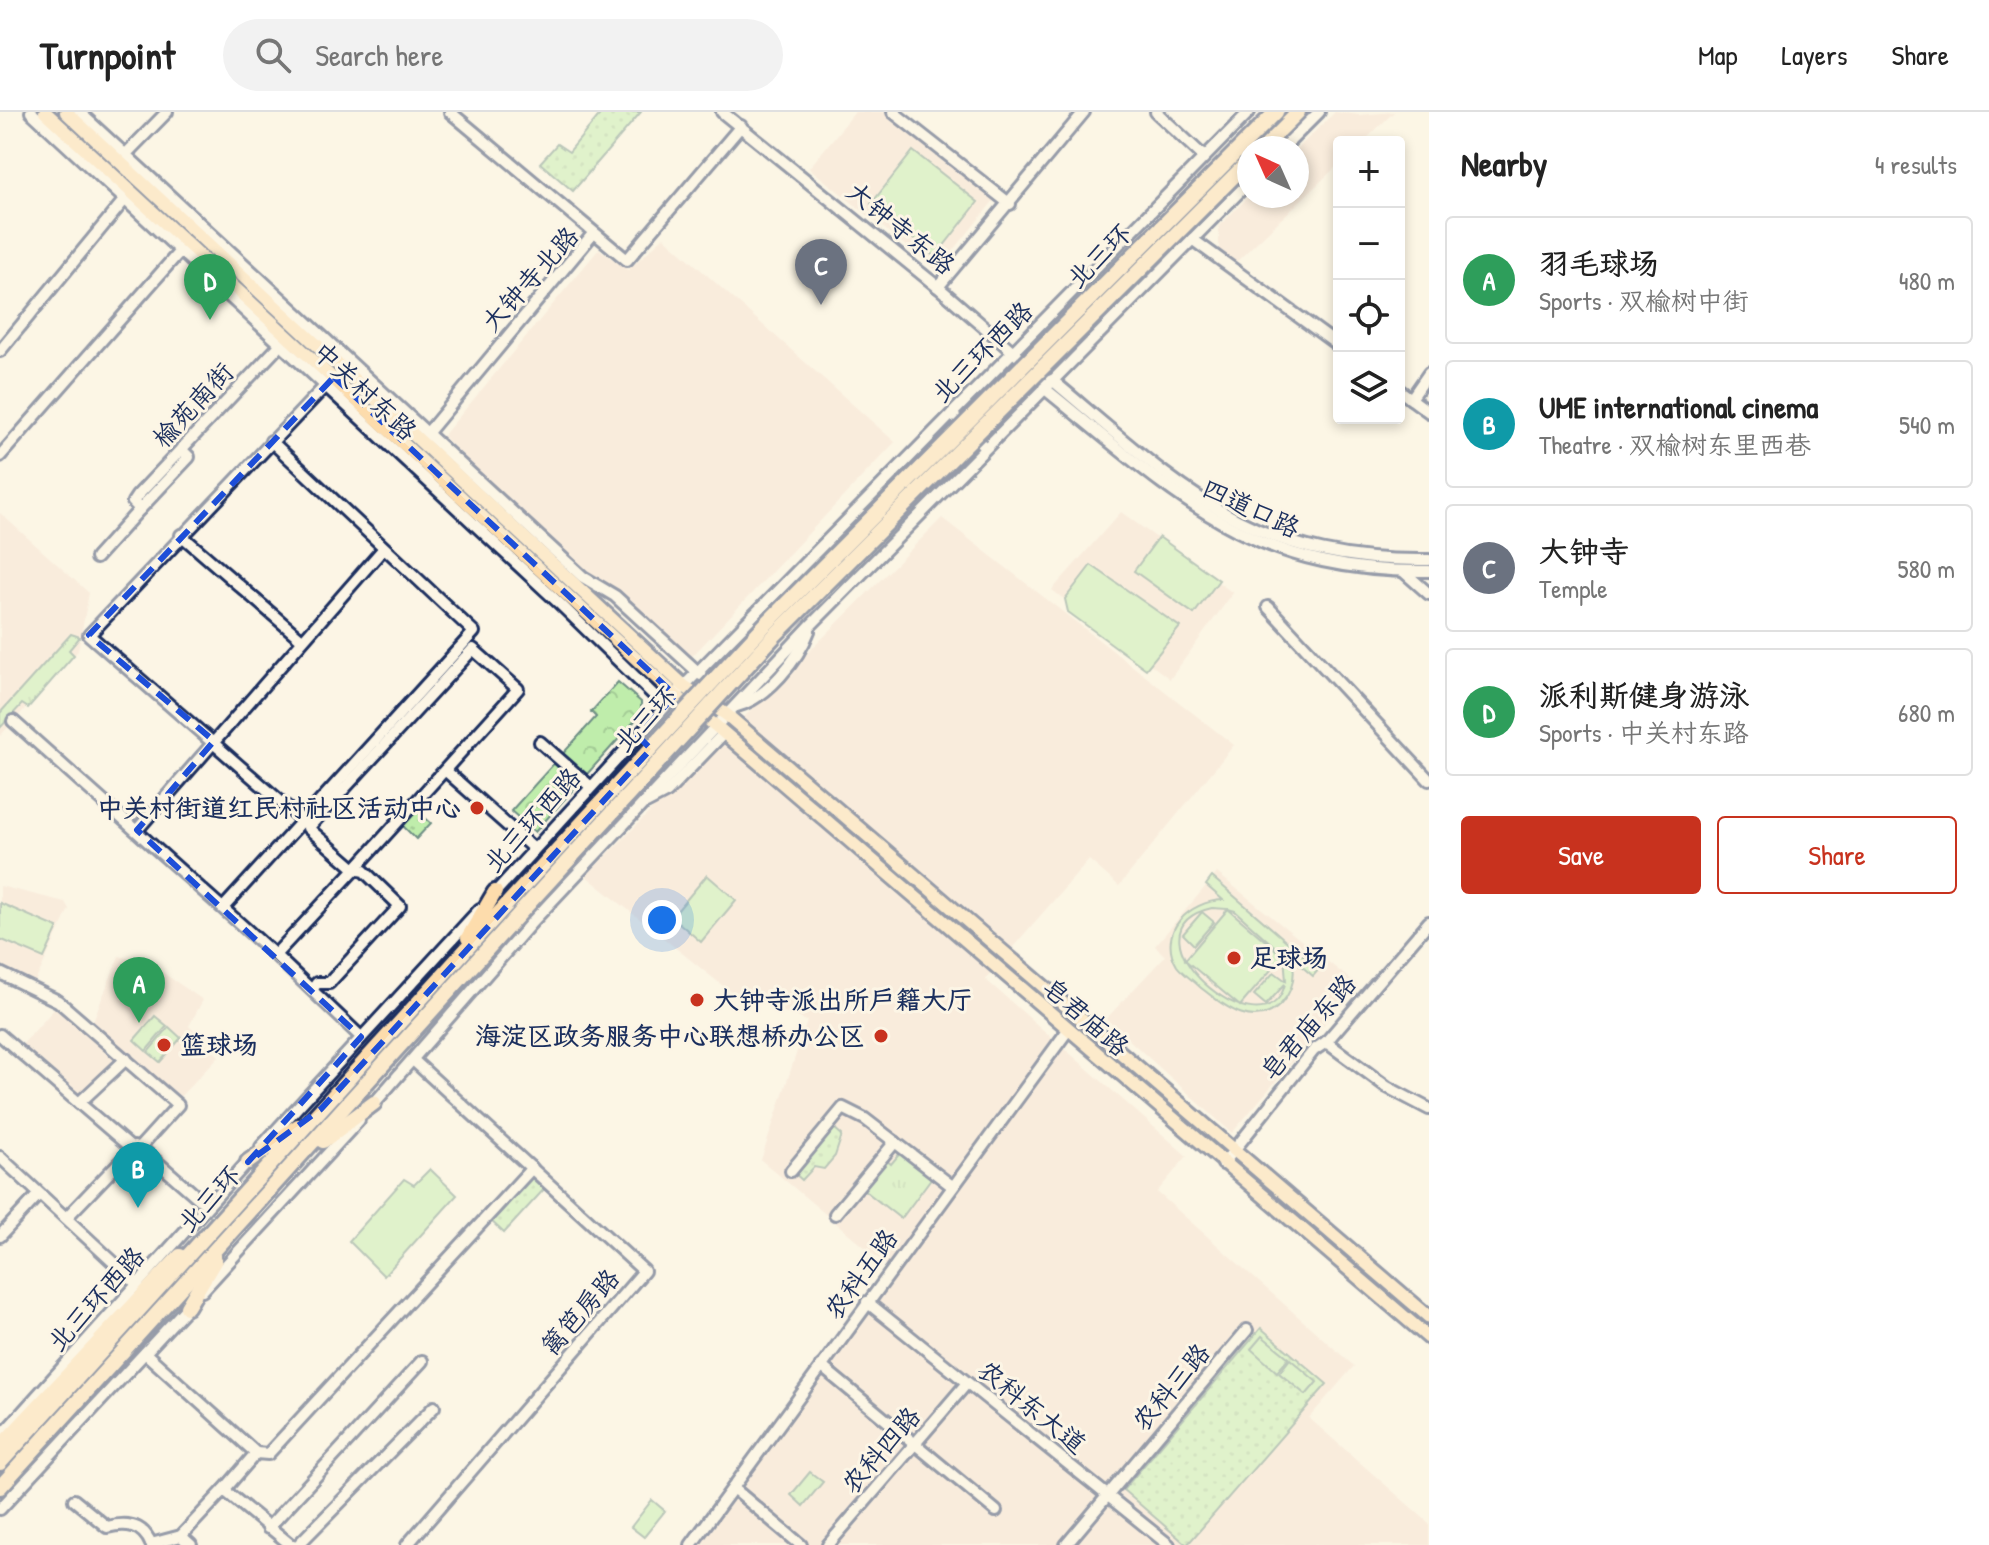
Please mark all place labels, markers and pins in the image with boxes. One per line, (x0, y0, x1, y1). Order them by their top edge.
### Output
pin: C (795, 239, 847, 305)
pin: D (184, 254, 236, 320)
place label: 中关村街道红民村社区活动中心 (97, 790, 461, 825)
marker: 中关村街道红民村社区活动中心 (468, 799, 486, 817)
place label: 足球场 (1250, 940, 1328, 975)
marker: 足球场 (1225, 949, 1243, 967)
pin: A (113, 957, 165, 1023)
place label: 大钟寺派出所户籍大厅 (713, 982, 973, 1017)
marker: 大钟寺派出所户籍大厅 (688, 991, 706, 1009)
place label: 海淀区政务服务中心联想桥办公区 (475, 1018, 865, 1053)
place label: 篮球场 (180, 1027, 258, 1062)
marker: 海淀区政务服务中心联想桥办公区 (872, 1027, 890, 1045)
marker: 篮球场 (155, 1036, 173, 1054)
pin: B (112, 1142, 164, 1208)

